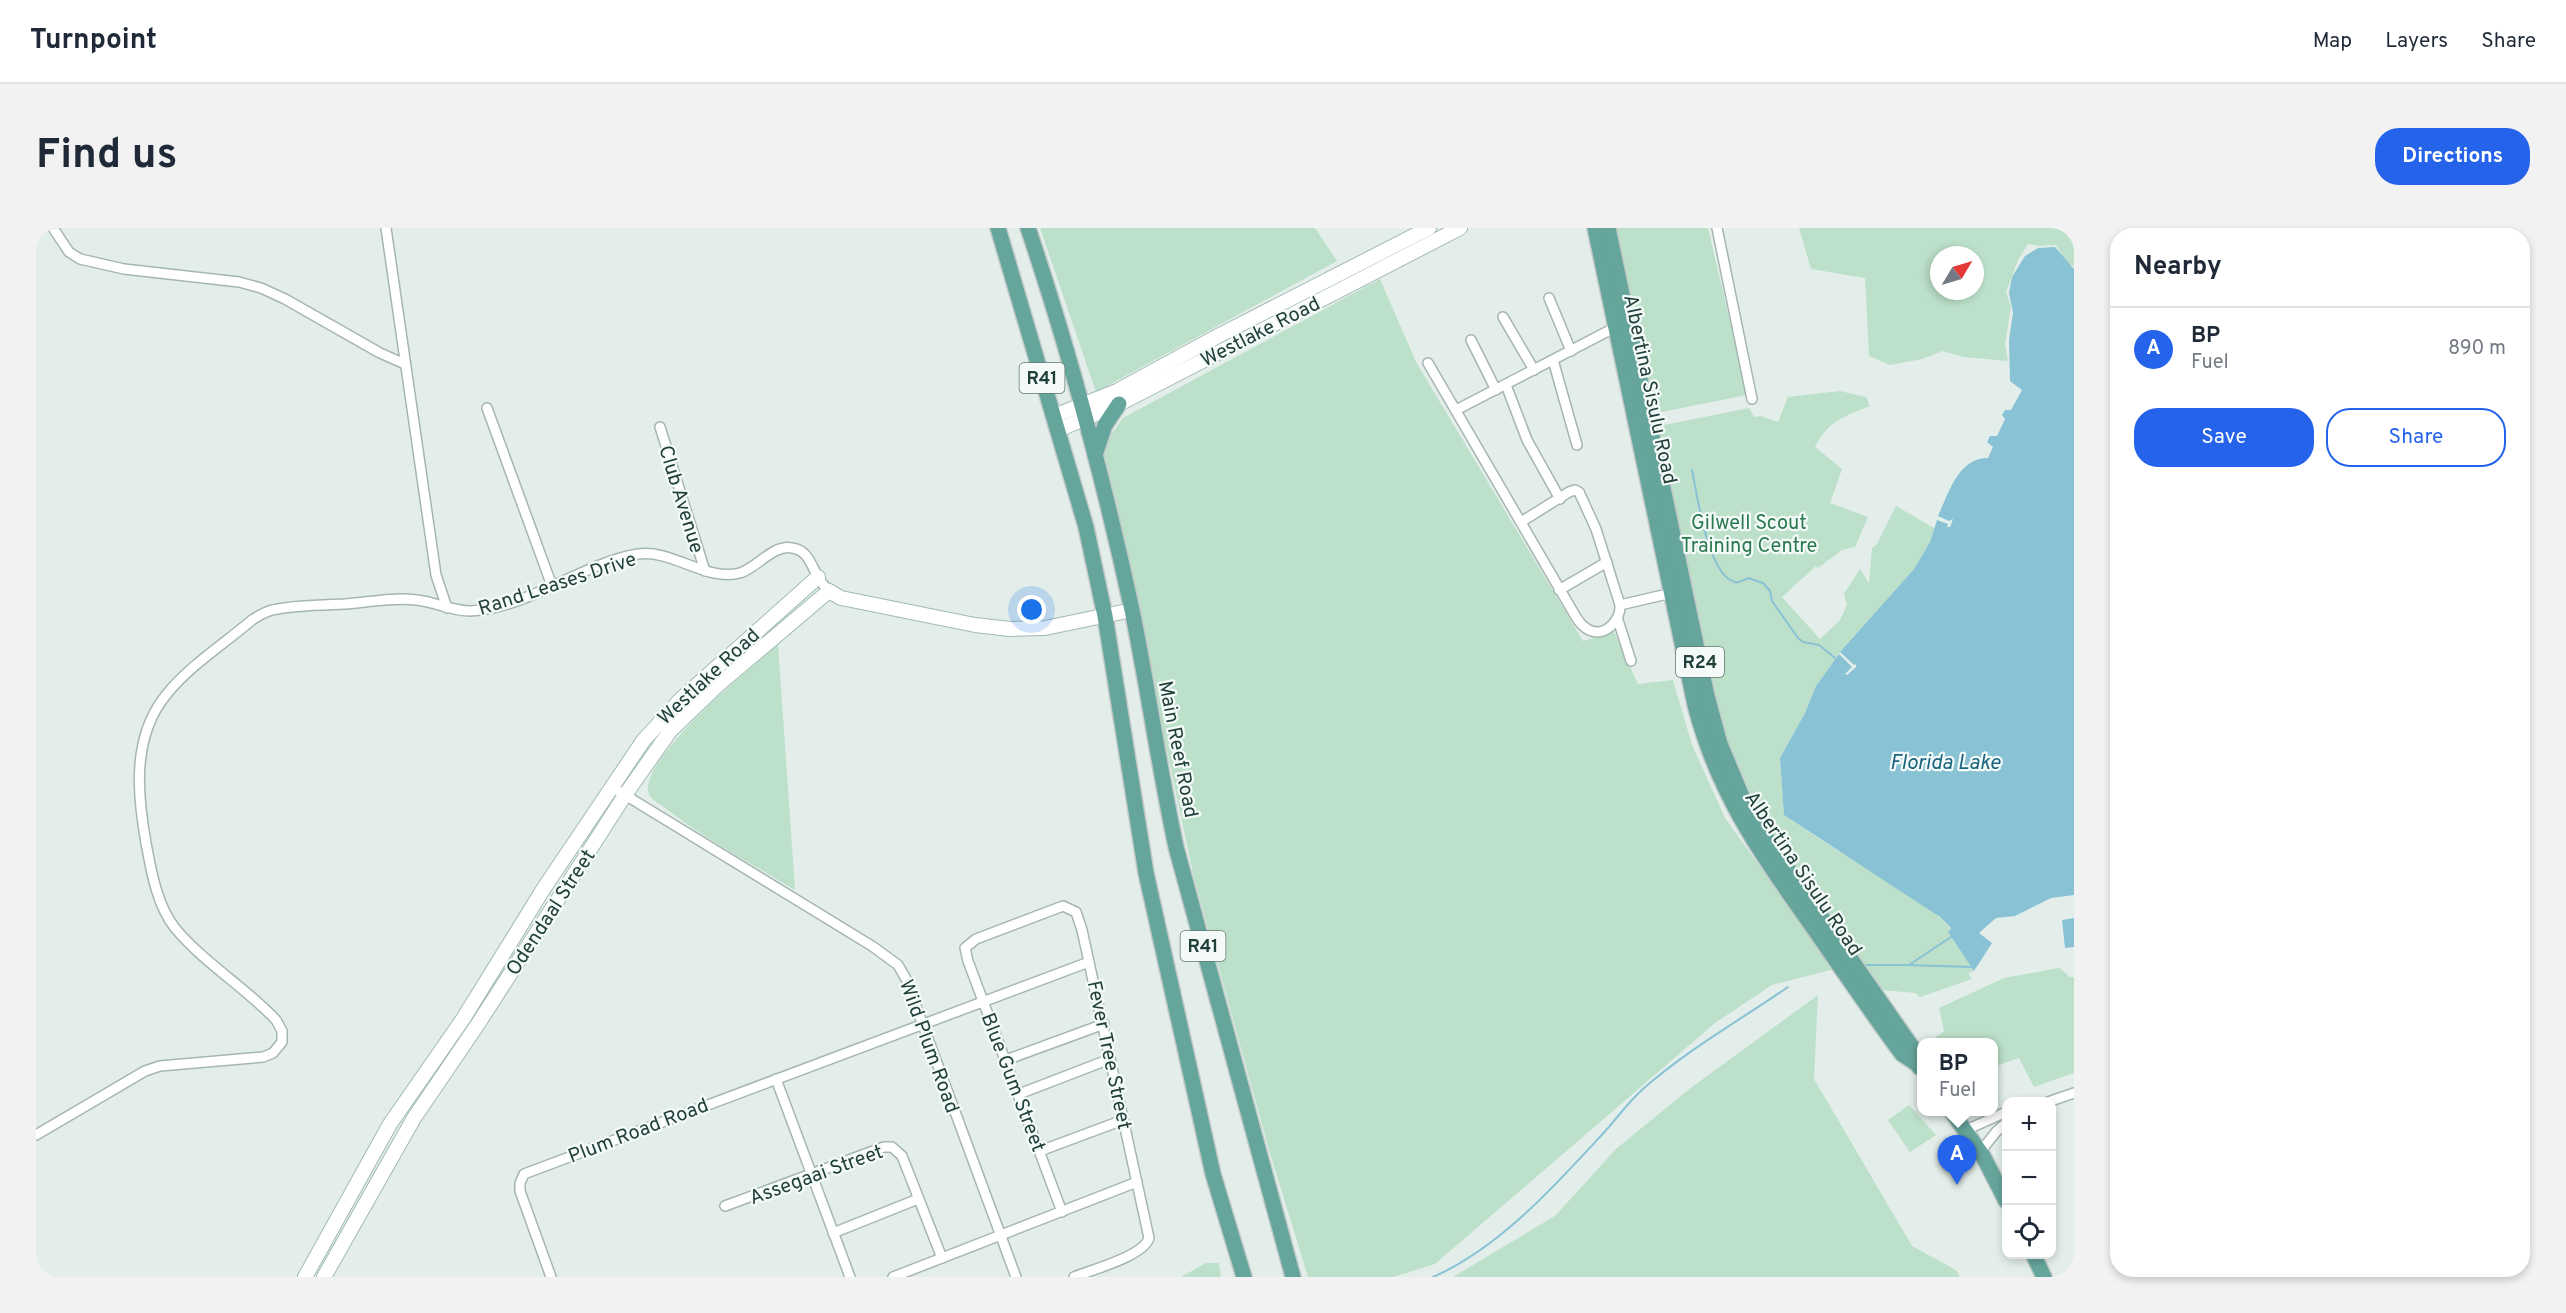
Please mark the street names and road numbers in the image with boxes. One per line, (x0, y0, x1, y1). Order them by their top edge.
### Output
street label: Westlake Road (1197, 291, 1325, 374)
street label: Albertina Sisulu Road (1616, 292, 1682, 487)
road number: R41 (1020, 363, 1064, 393)
street label: Club Avenue (651, 442, 709, 557)
street label: Rand Leases Drive (475, 547, 640, 623)
street label: Westlake Road (653, 623, 766, 732)
road number: R24 (1676, 647, 1724, 677)
street label: Main Reef Road (1151, 679, 1203, 820)
street label: Albertina Sisulu Road (1738, 787, 1867, 961)
street label: Odendaal Street (501, 845, 602, 981)
road number: R41 (1180, 931, 1226, 961)
street label: Wild Plum Road (892, 976, 964, 1117)
street label: Fever Tree Street (1080, 979, 1137, 1132)
street label: Blue Gum Street (974, 1010, 1051, 1156)
street label: Plum Road Road (565, 1093, 713, 1171)
street label: Assegaai Street (746, 1140, 887, 1212)

